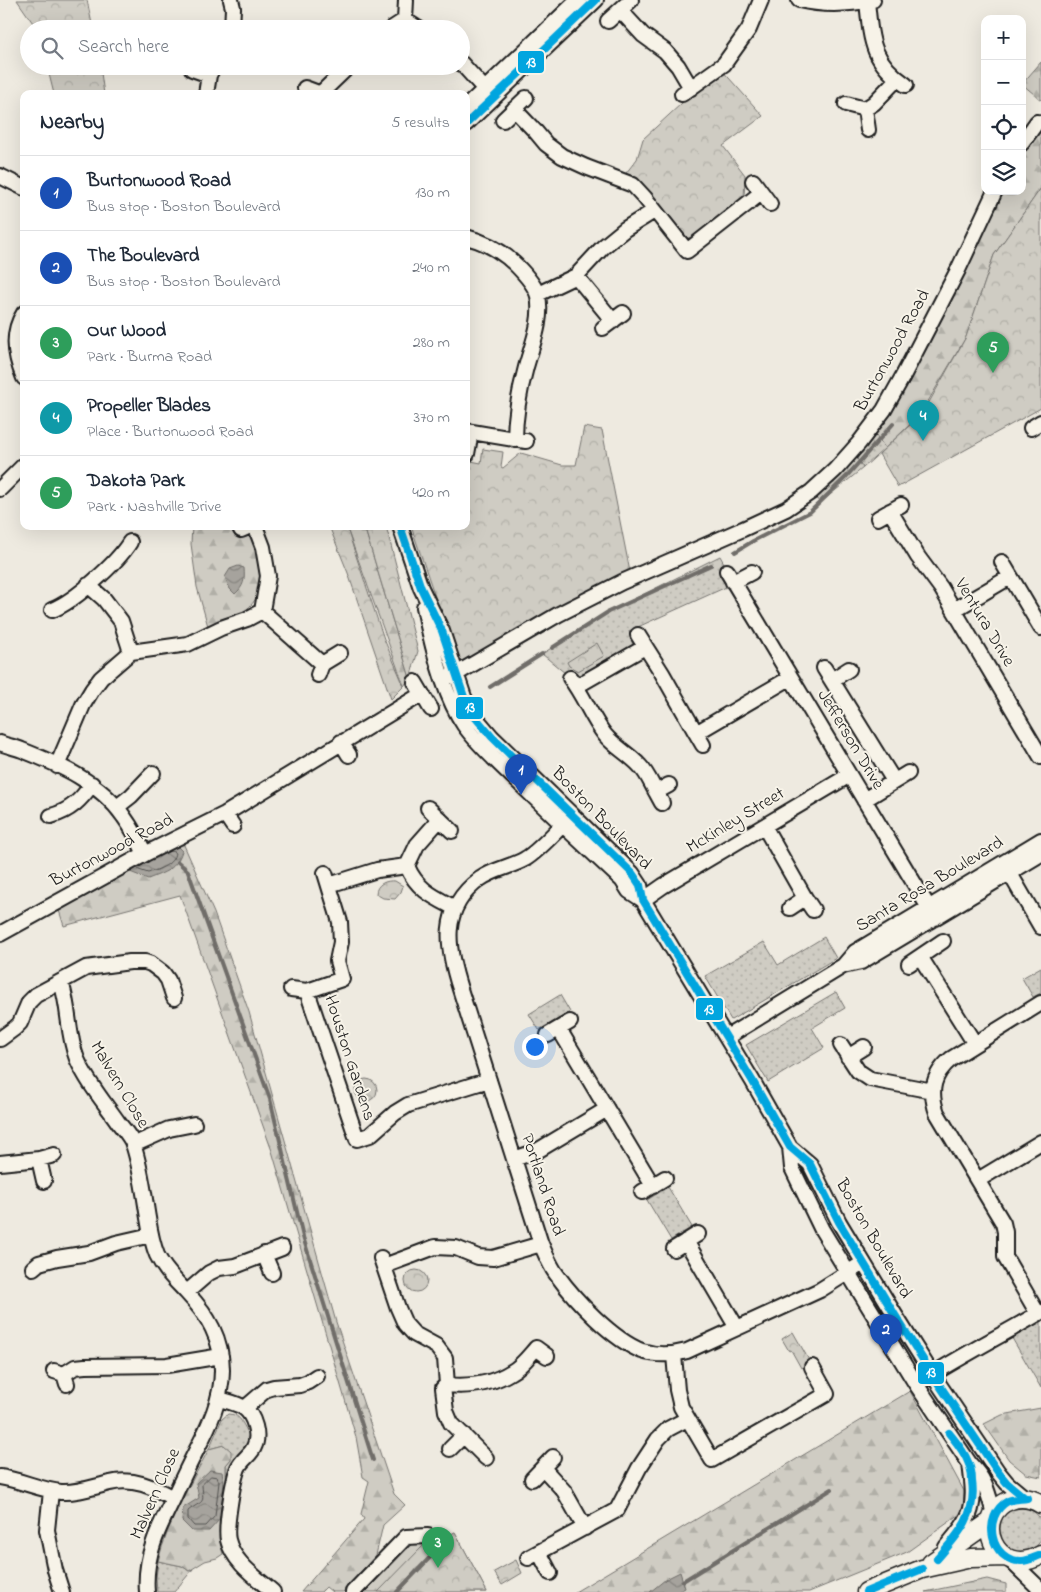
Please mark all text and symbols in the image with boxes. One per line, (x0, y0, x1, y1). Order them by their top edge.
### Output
map controls (981, 15, 1026, 195)
button: + (981, 15, 1026, 60)
search box (20, 20, 470, 75)
icon: search (38, 34, 66, 62)
text: Search here (78, 34, 169, 61)
line badge: 13 (517, 50, 545, 74)
text: 13 (526, 53, 536, 74)
button: − (981, 60, 1026, 105)
button: locate (981, 105, 1026, 150)
text: Nearby (40, 108, 104, 138)
text: 5 results (391, 111, 450, 135)
button: layers (981, 150, 1026, 195)
text: Burtonwood Road (87, 168, 231, 195)
text: 1 (53, 181, 59, 205)
text: 130 m (415, 181, 450, 205)
text: Bus stop · Boston Boulevard (87, 195, 281, 219)
text: The Boulevard (87, 243, 200, 270)
text: 2 (52, 256, 60, 280)
text: 240 m (412, 256, 450, 280)
text: Bus stop · Boston Boulevard (87, 270, 281, 294)
street label: Burtonwood Road (848, 285, 937, 418)
text: Our Wood (87, 318, 166, 345)
text: 3 (53, 331, 59, 355)
text: 280 m (413, 331, 450, 355)
pin: 5 (977, 332, 1009, 373)
text: Park · Burma Road (87, 345, 212, 369)
text: Propeller Blades (87, 393, 211, 420)
pin: 4 (907, 400, 939, 441)
text: 4 (53, 406, 59, 430)
text: 370 m (413, 406, 450, 430)
text: Place · Burtonwood Road (87, 420, 254, 444)
text: Dakota Park (87, 468, 185, 495)
text: 5 (51, 481, 61, 505)
text: 420 m (412, 481, 450, 505)
text: Park · Nashville Drive (87, 495, 222, 519)
street label: Ventura Drive (947, 573, 1021, 673)
street label: Jefferson Drive (810, 685, 891, 796)
line badge: 13 (455, 696, 484, 720)
text: 13 (465, 698, 475, 719)
pin: 1 (505, 754, 537, 795)
street label: Boston Boulevard (544, 761, 657, 876)
street label: McKinley Street (682, 781, 790, 861)
street label: Burtonwood Road (45, 808, 178, 895)
street label: Santa Rosa Boulevard (851, 831, 1009, 939)
street label: Houston Gardens (316, 992, 382, 1124)
line badge: 13 (695, 997, 724, 1021)
text: 13 (704, 1000, 714, 1021)
your location (522, 1034, 548, 1060)
street label: Malvern Close (83, 1036, 156, 1134)
street label: Portland Road (513, 1131, 571, 1239)
street label: Boston Boulevard (828, 1173, 918, 1304)
pin: 2 (870, 1314, 902, 1355)
line badge: 13 (917, 1361, 945, 1385)
text: 13 (926, 1363, 936, 1384)
street label: Malvern Close (124, 1443, 188, 1544)
pin: 3 (422, 1527, 454, 1568)

